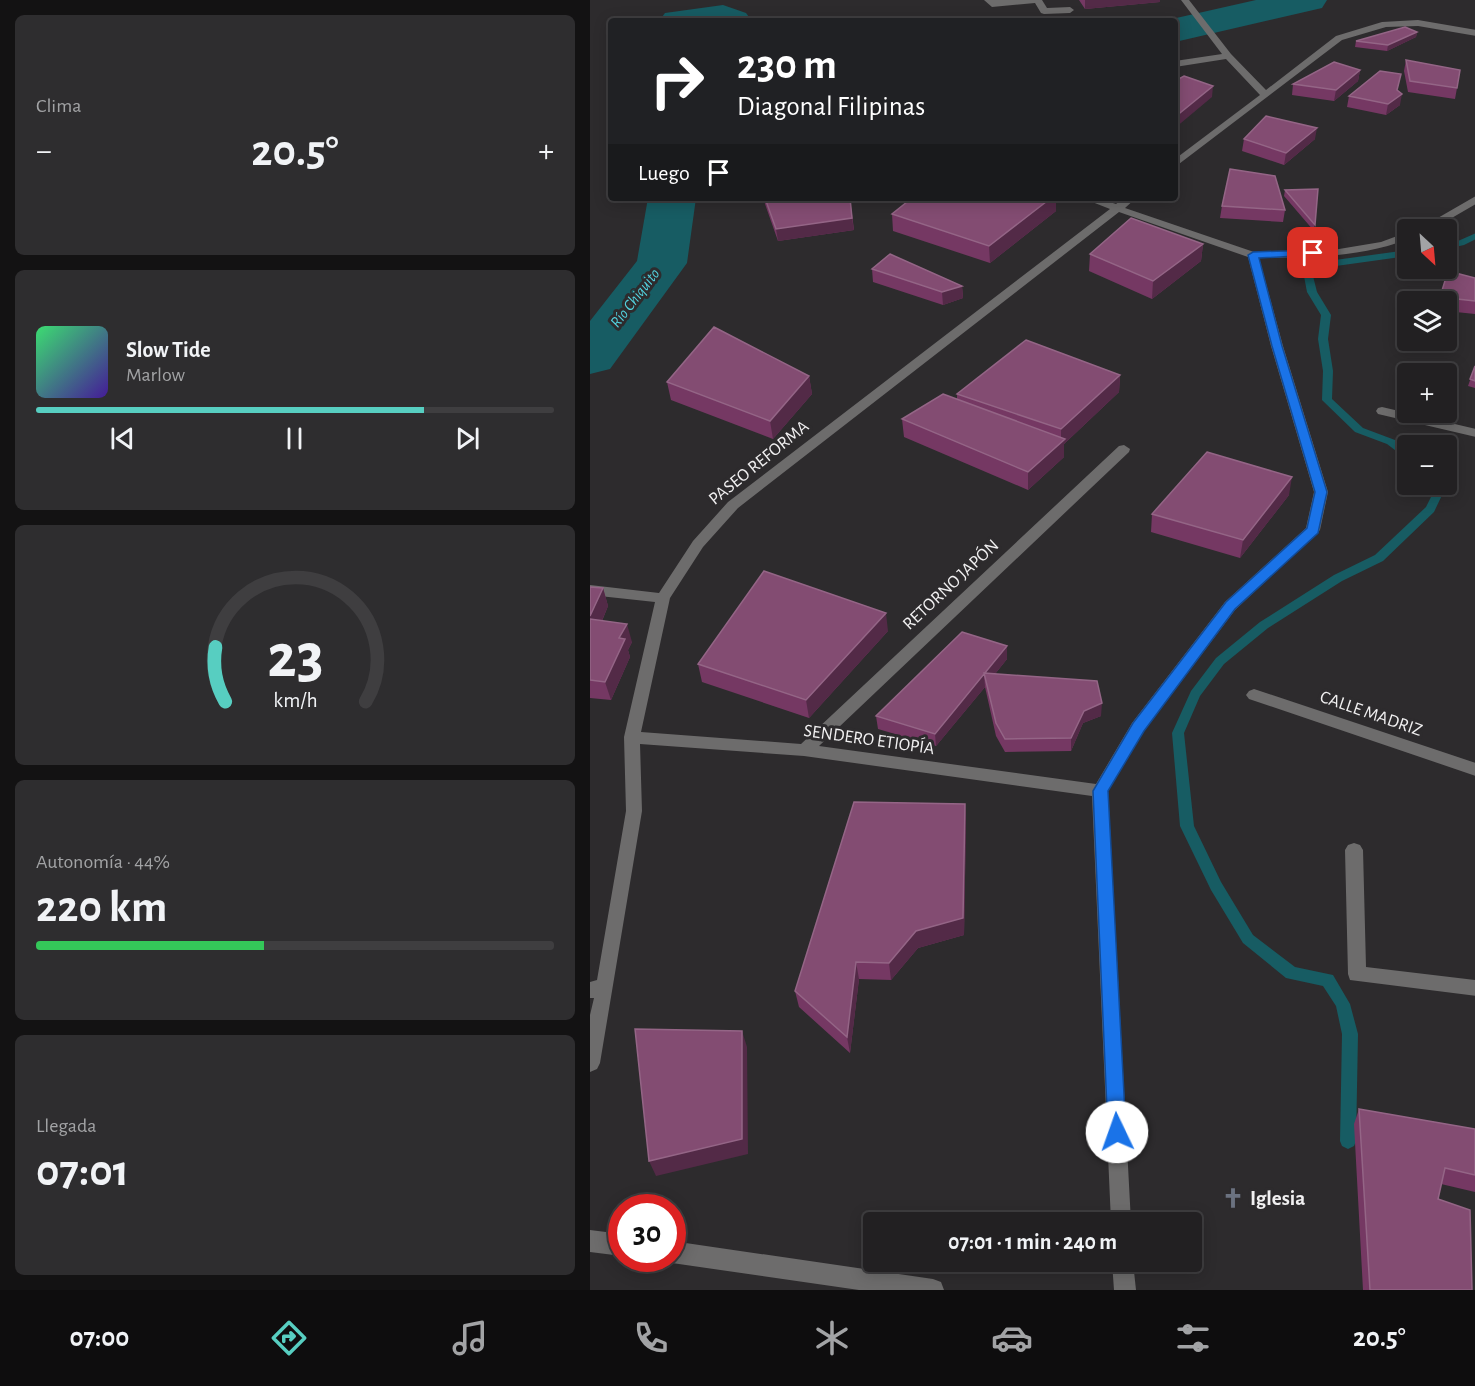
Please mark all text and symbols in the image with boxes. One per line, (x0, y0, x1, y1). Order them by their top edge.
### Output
icon: right (638, 42, 716, 120)
text: 230 m (737, 44, 837, 86)
text: Diagonal Filipinas (737, 93, 925, 120)
text: Clima (36, 96, 81, 116)
text: 20.5° (251, 129, 339, 174)
text: − (36, 135, 52, 168)
text: + (538, 135, 554, 168)
icon: arrive (702, 156, 735, 189)
text: Luego (638, 162, 690, 184)
north arrow (1397, 219, 1457, 279)
map controls (1397, 219, 1457, 495)
pin (1287, 227, 1338, 278)
icon: arrive (1296, 236, 1329, 269)
water label: Río Chiquito (607, 265, 664, 331)
button: layers (1397, 291, 1457, 351)
text: Slow Tide (126, 339, 211, 361)
button: + (1397, 363, 1457, 423)
text: Marlow (126, 365, 185, 385)
street label: PASEO REFORMA (706, 417, 813, 509)
icon: previous (106, 422, 139, 455)
icon: pause (278, 422, 311, 455)
icon: next (451, 422, 484, 455)
button: − (1397, 435, 1457, 495)
street label: RETORNO JAPÓN (898, 534, 1002, 634)
text: 23 (267, 626, 323, 688)
street label: CALLE MADRIZ (1318, 688, 1424, 740)
text: km/h (273, 690, 317, 711)
street label: SENDERO ETIOPÍA (802, 719, 937, 758)
text: Autonomía · 44% (36, 852, 170, 872)
text: 220 km (36, 885, 167, 930)
position arrow (1085, 1100, 1149, 1164)
text: Llegada (36, 1116, 97, 1136)
text: 07:01 (36, 1149, 129, 1194)
church icon: Iglesia (1221, 1186, 1245, 1210)
place label: Iglesia (1250, 1188, 1305, 1209)
speed limit sign: 30 (608, 1194, 686, 1272)
text: 07:01 · 1 min · 240 m (948, 1231, 1117, 1253)
icon: directions (268, 1317, 310, 1359)
icon: music (449, 1317, 491, 1359)
icon: phone (630, 1317, 672, 1359)
icon: climate (811, 1317, 853, 1359)
icon: car (991, 1317, 1033, 1359)
icon: filters (1172, 1317, 1214, 1359)
text: 07:00 (69, 1324, 129, 1351)
text: 20.5° (1353, 1324, 1406, 1351)

